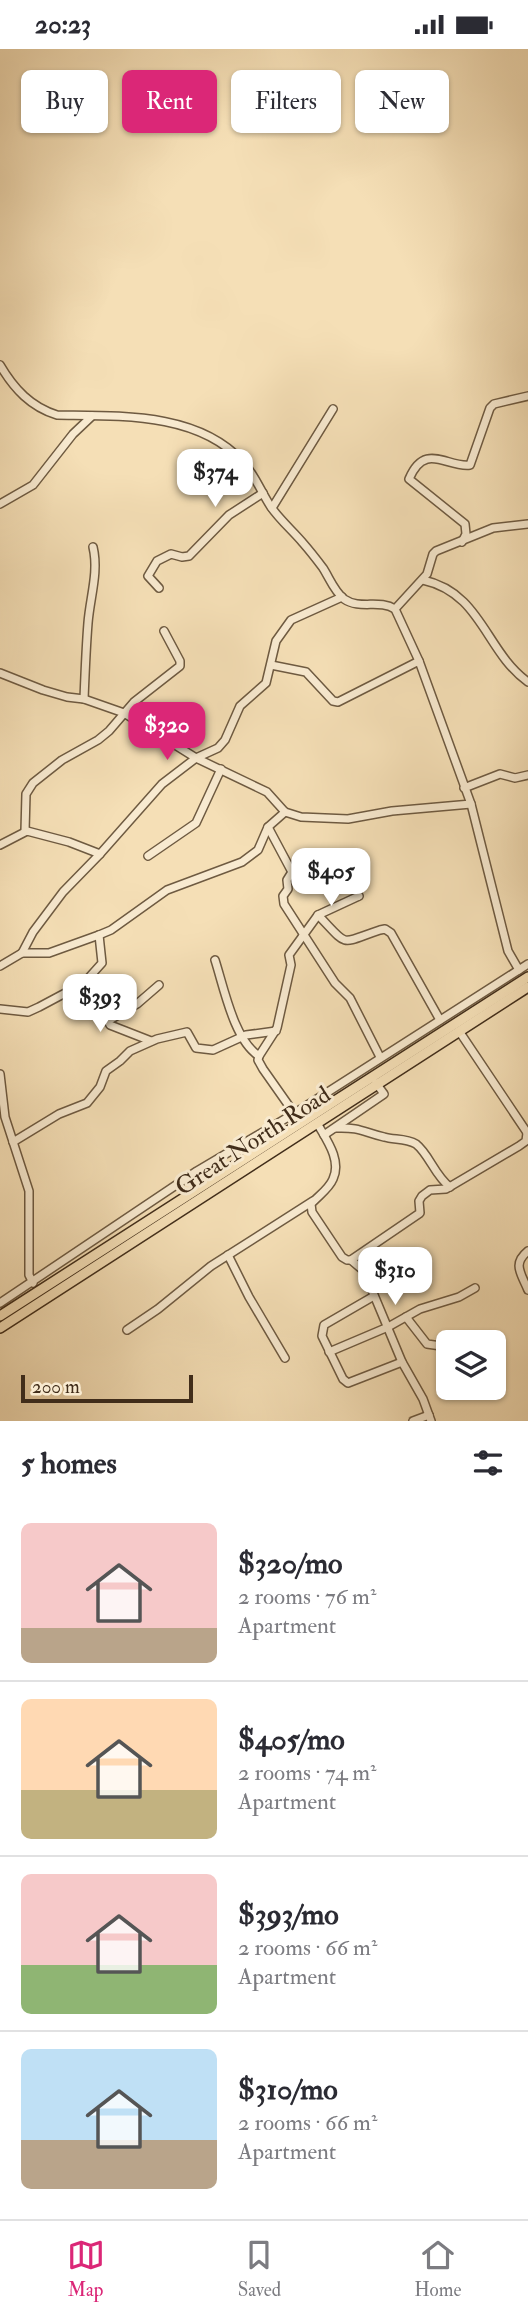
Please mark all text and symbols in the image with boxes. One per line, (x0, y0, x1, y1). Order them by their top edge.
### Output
text: 20:23 (35, 9, 91, 41)
chip: Buy (21, 70, 108, 133)
chip: Rent (122, 70, 217, 133)
chip: Filters (231, 70, 341, 133)
chip: New (355, 70, 449, 133)
pin: $374 (174, 449, 256, 509)
text: $374 (193, 457, 237, 486)
pin: $320 (126, 703, 208, 762)
text: $320 (144, 710, 190, 739)
pin: $405 (290, 849, 372, 908)
text: $405 (307, 856, 355, 885)
pin: $393 (59, 975, 141, 1034)
text: $393 (79, 982, 121, 1011)
street label: Great North Road (170, 1079, 337, 1203)
pin: $310 (354, 1247, 436, 1307)
text: $310 (374, 1255, 416, 1284)
map controls (436, 1330, 506, 1400)
button: layers (436, 1330, 506, 1400)
scale bar (21, 1372, 192, 1404)
text: 200 m (32, 1375, 80, 1399)
icon: filters (469, 1444, 507, 1482)
text: 5 homes (21, 1445, 117, 1482)
text: $320/mo (238, 1545, 343, 1582)
icon: home (77, 1551, 161, 1635)
text: 2 rooms · 76 m² (238, 1582, 376, 1611)
text: Apartment (238, 1611, 336, 1640)
text: $405/mo (238, 1721, 345, 1758)
icon: home (77, 1727, 161, 1811)
text: 2 rooms · 74 m² (238, 1758, 377, 1787)
text: Apartment (238, 1787, 336, 1816)
text: $393/mo (238, 1896, 339, 1933)
icon: home (77, 1902, 161, 1986)
text: 2 rooms · 66 m² (238, 1933, 377, 1962)
text: Apartment (238, 1962, 336, 1991)
text: $310/mo (238, 2071, 338, 2108)
icon: home (77, 2077, 161, 2161)
text: 2 rooms · 66 m² (238, 2108, 377, 2137)
text: Apartment (238, 2137, 336, 2166)
tab: Map (67, 2236, 105, 2302)
tab: Saved (238, 2236, 281, 2302)
tab: Home (414, 2236, 461, 2302)

